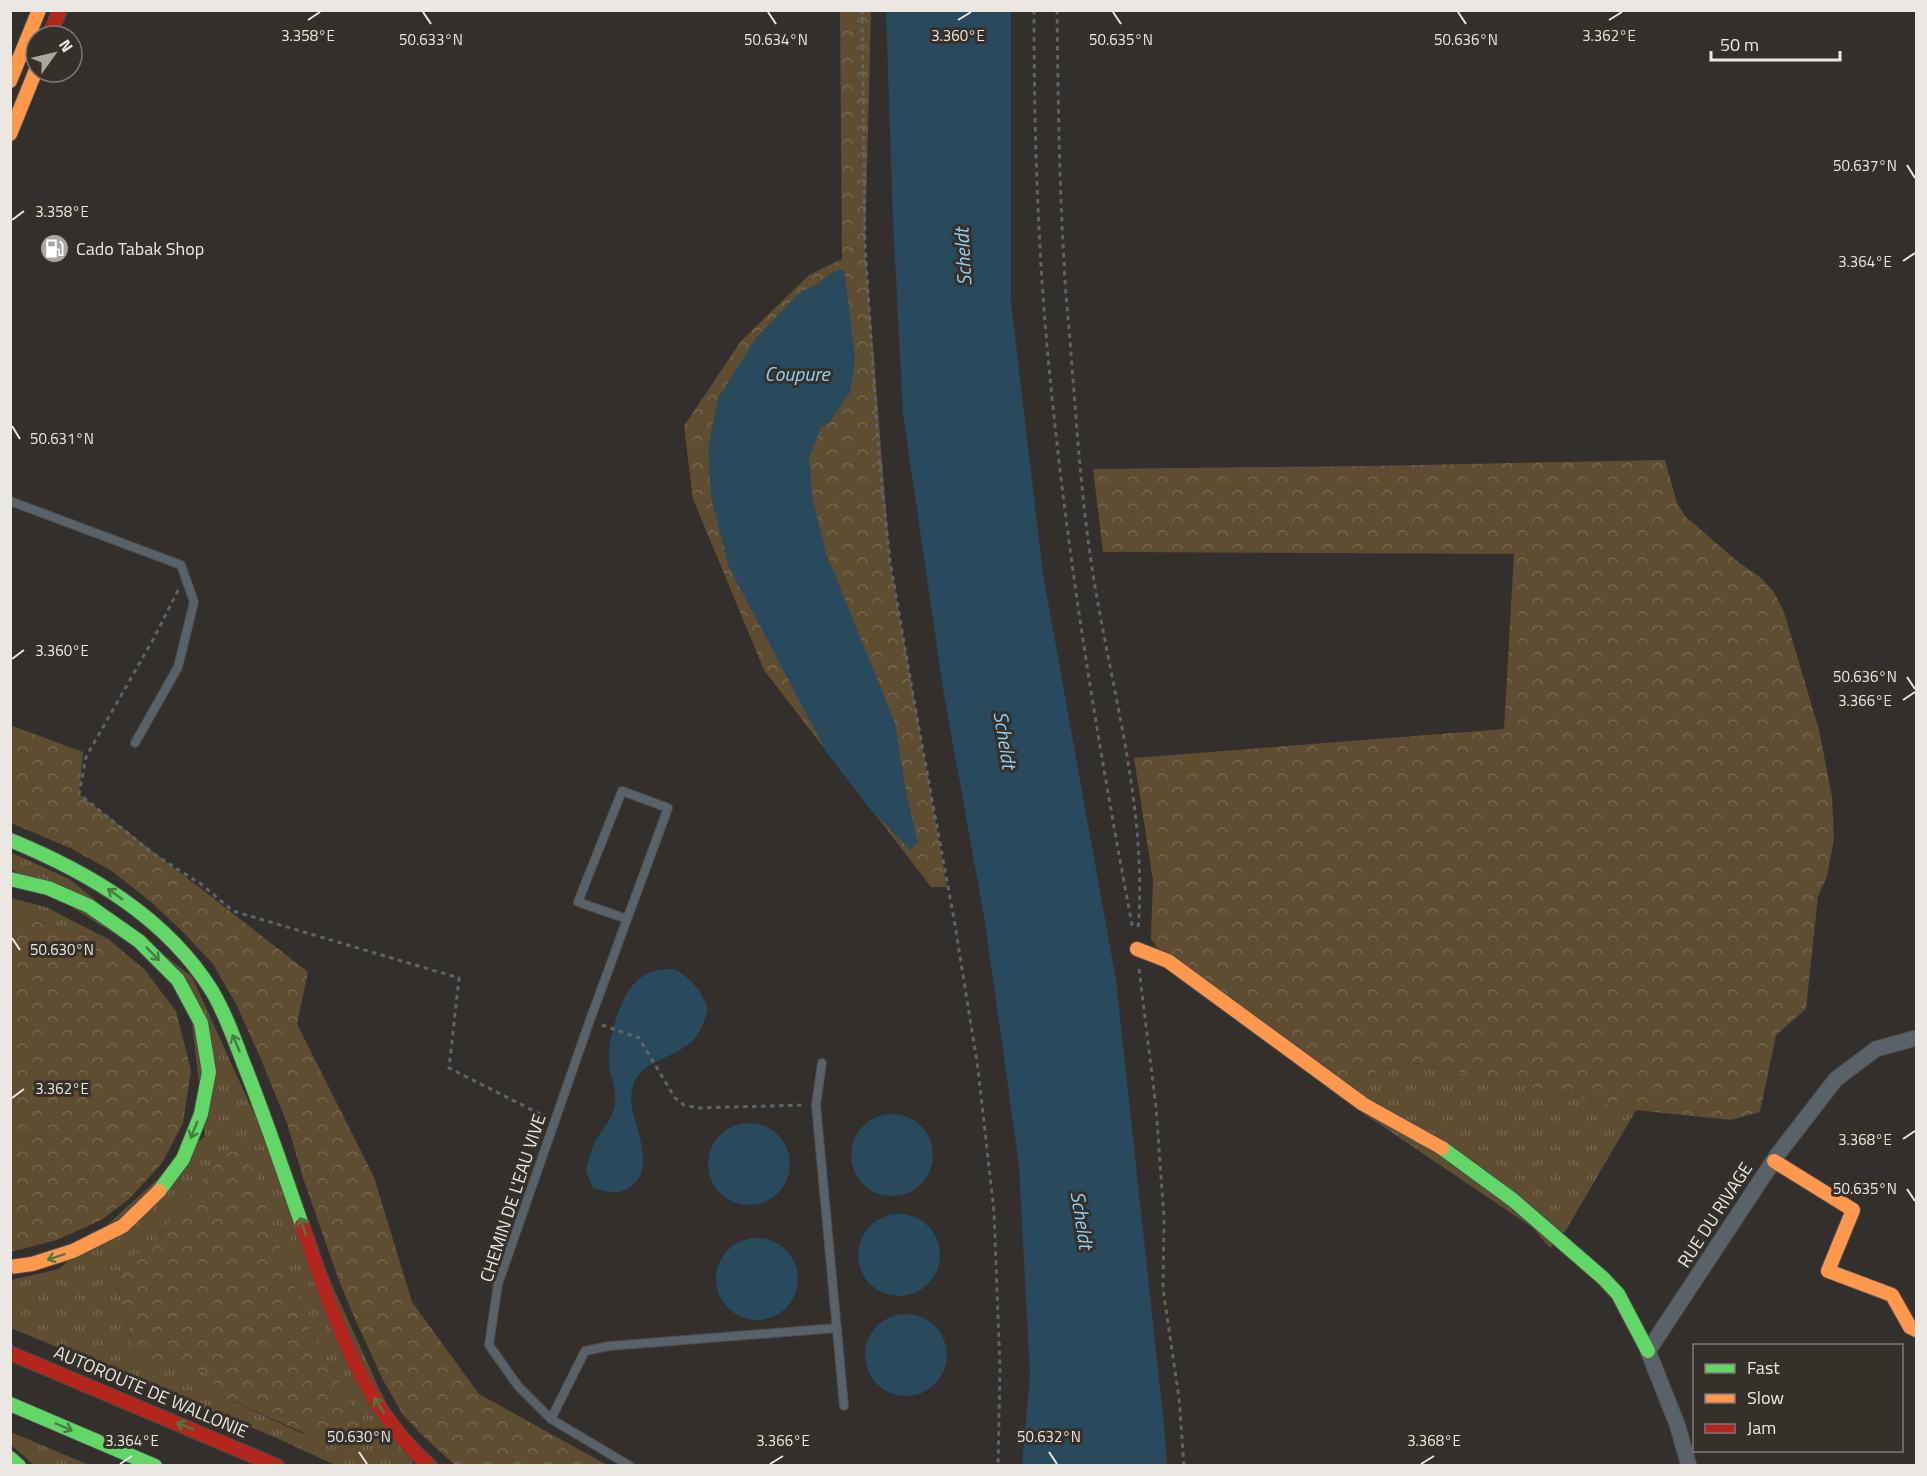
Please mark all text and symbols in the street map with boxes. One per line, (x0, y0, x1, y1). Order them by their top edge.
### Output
north arrow (24, 24, 84, 84)
text: 3.358°E (281, 24, 335, 47)
text: 3.360°E (931, 24, 985, 47)
text: 3.362°E (1582, 24, 1636, 47)
scale bar (1711, 24, 1840, 62)
text: 50.633°N (399, 28, 463, 51)
text: 50.634°N (744, 28, 808, 51)
text: 50.635°N (1089, 28, 1153, 51)
text: 50.636°N (1434, 28, 1498, 51)
text: 50 m (1720, 31, 1759, 58)
text: N (53, 34, 79, 57)
text: 50.637°N (1833, 154, 1897, 177)
text: 3.358°E (35, 200, 89, 223)
water label: Scheldt (945, 225, 979, 287)
fuel station icon: Cado Tabak Shop (39, 233, 71, 265)
place label: Cado Tabak Shop (76, 235, 204, 262)
text: 3.364°E (1838, 250, 1892, 273)
water label: Coupure (765, 358, 831, 389)
text: 50.631°N (30, 427, 94, 450)
text: 3.360°E (35, 639, 89, 662)
text: 50.636°N (1833, 665, 1897, 688)
text: 3.366°E (1838, 689, 1892, 712)
water label: Scheldt (986, 709, 1026, 774)
one-way arrow (108, 888, 124, 901)
text: 50.630°N (30, 938, 94, 961)
one-way arrow (145, 947, 160, 961)
one-way arrow (229, 1035, 241, 1053)
text: 3.362°E (35, 1077, 89, 1100)
street label: CHEMIN DE L'EAU VIVE (473, 1110, 552, 1285)
one-way arrow (188, 1121, 199, 1139)
text: 3.368°E (1838, 1128, 1892, 1151)
street label: RUE DU RIVAGE (1670, 1157, 1759, 1273)
text: 50.635°N (1833, 1177, 1897, 1200)
water label: Scheldt (1063, 1189, 1103, 1254)
one-way arrow (297, 1217, 308, 1236)
one-way arrow (47, 1252, 66, 1263)
street label: AUTOROUTE DE WALLONIE (50, 1338, 252, 1445)
legend (1693, 1344, 1903, 1452)
text: Fast (1747, 1354, 1780, 1381)
text: Slow (1747, 1384, 1784, 1411)
one-way arrow (372, 1397, 384, 1414)
text: Jam (1747, 1414, 1776, 1441)
one-way arrow (176, 1420, 195, 1431)
one-way arrow (55, 1422, 73, 1433)
text: 50.630°N (327, 1425, 391, 1448)
text: 50.632°N (1017, 1425, 1081, 1448)
text: 3.364°E (105, 1429, 159, 1452)
text: 3.366°E (756, 1429, 810, 1452)
text: 3.368°E (1407, 1429, 1461, 1452)

